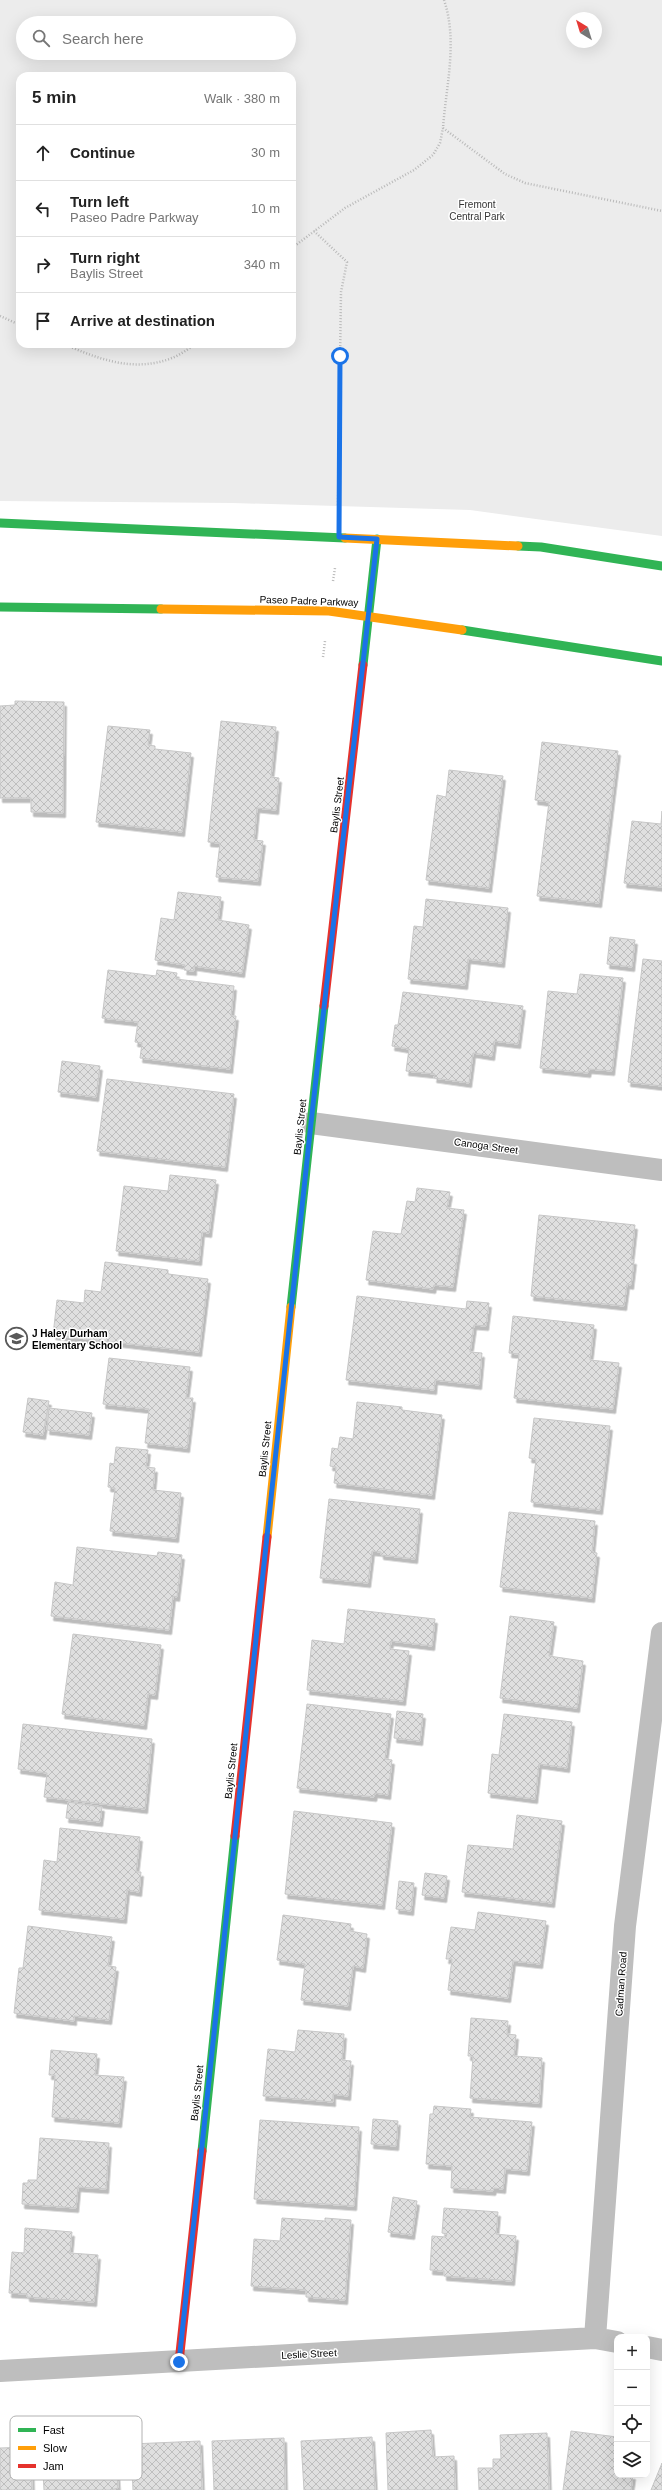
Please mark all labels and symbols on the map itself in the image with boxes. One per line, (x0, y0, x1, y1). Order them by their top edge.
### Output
north arrow (566, 12, 602, 48)
park label: Fremont Central Park (449, 199, 506, 222)
route start (331, 347, 349, 365)
street label: Paseo Padre Parkway (259, 594, 359, 608)
street label: Baylis Street (328, 776, 346, 834)
street label: Baylis Street (292, 1098, 308, 1155)
street label: Canoga Street (453, 1136, 519, 1156)
school or university icon: J Haley Durham Elementary School (4, 1326, 30, 1352)
place label: J Haley Durham Elementary School (32, 1328, 122, 1351)
street label: Baylis Street (257, 1420, 273, 1477)
street label: Baylis Street (223, 1742, 239, 1799)
street label: Cadman Road (613, 1951, 629, 2017)
street label: Baylis Street (189, 2064, 205, 2121)
street label: Leslie Street (281, 2347, 337, 2361)
route end (170, 2353, 188, 2371)
legend (10, 2416, 142, 2480)
text: Fast (43, 2424, 64, 2436)
text: Slow (43, 2442, 67, 2454)
text: Jam (43, 2460, 64, 2472)

